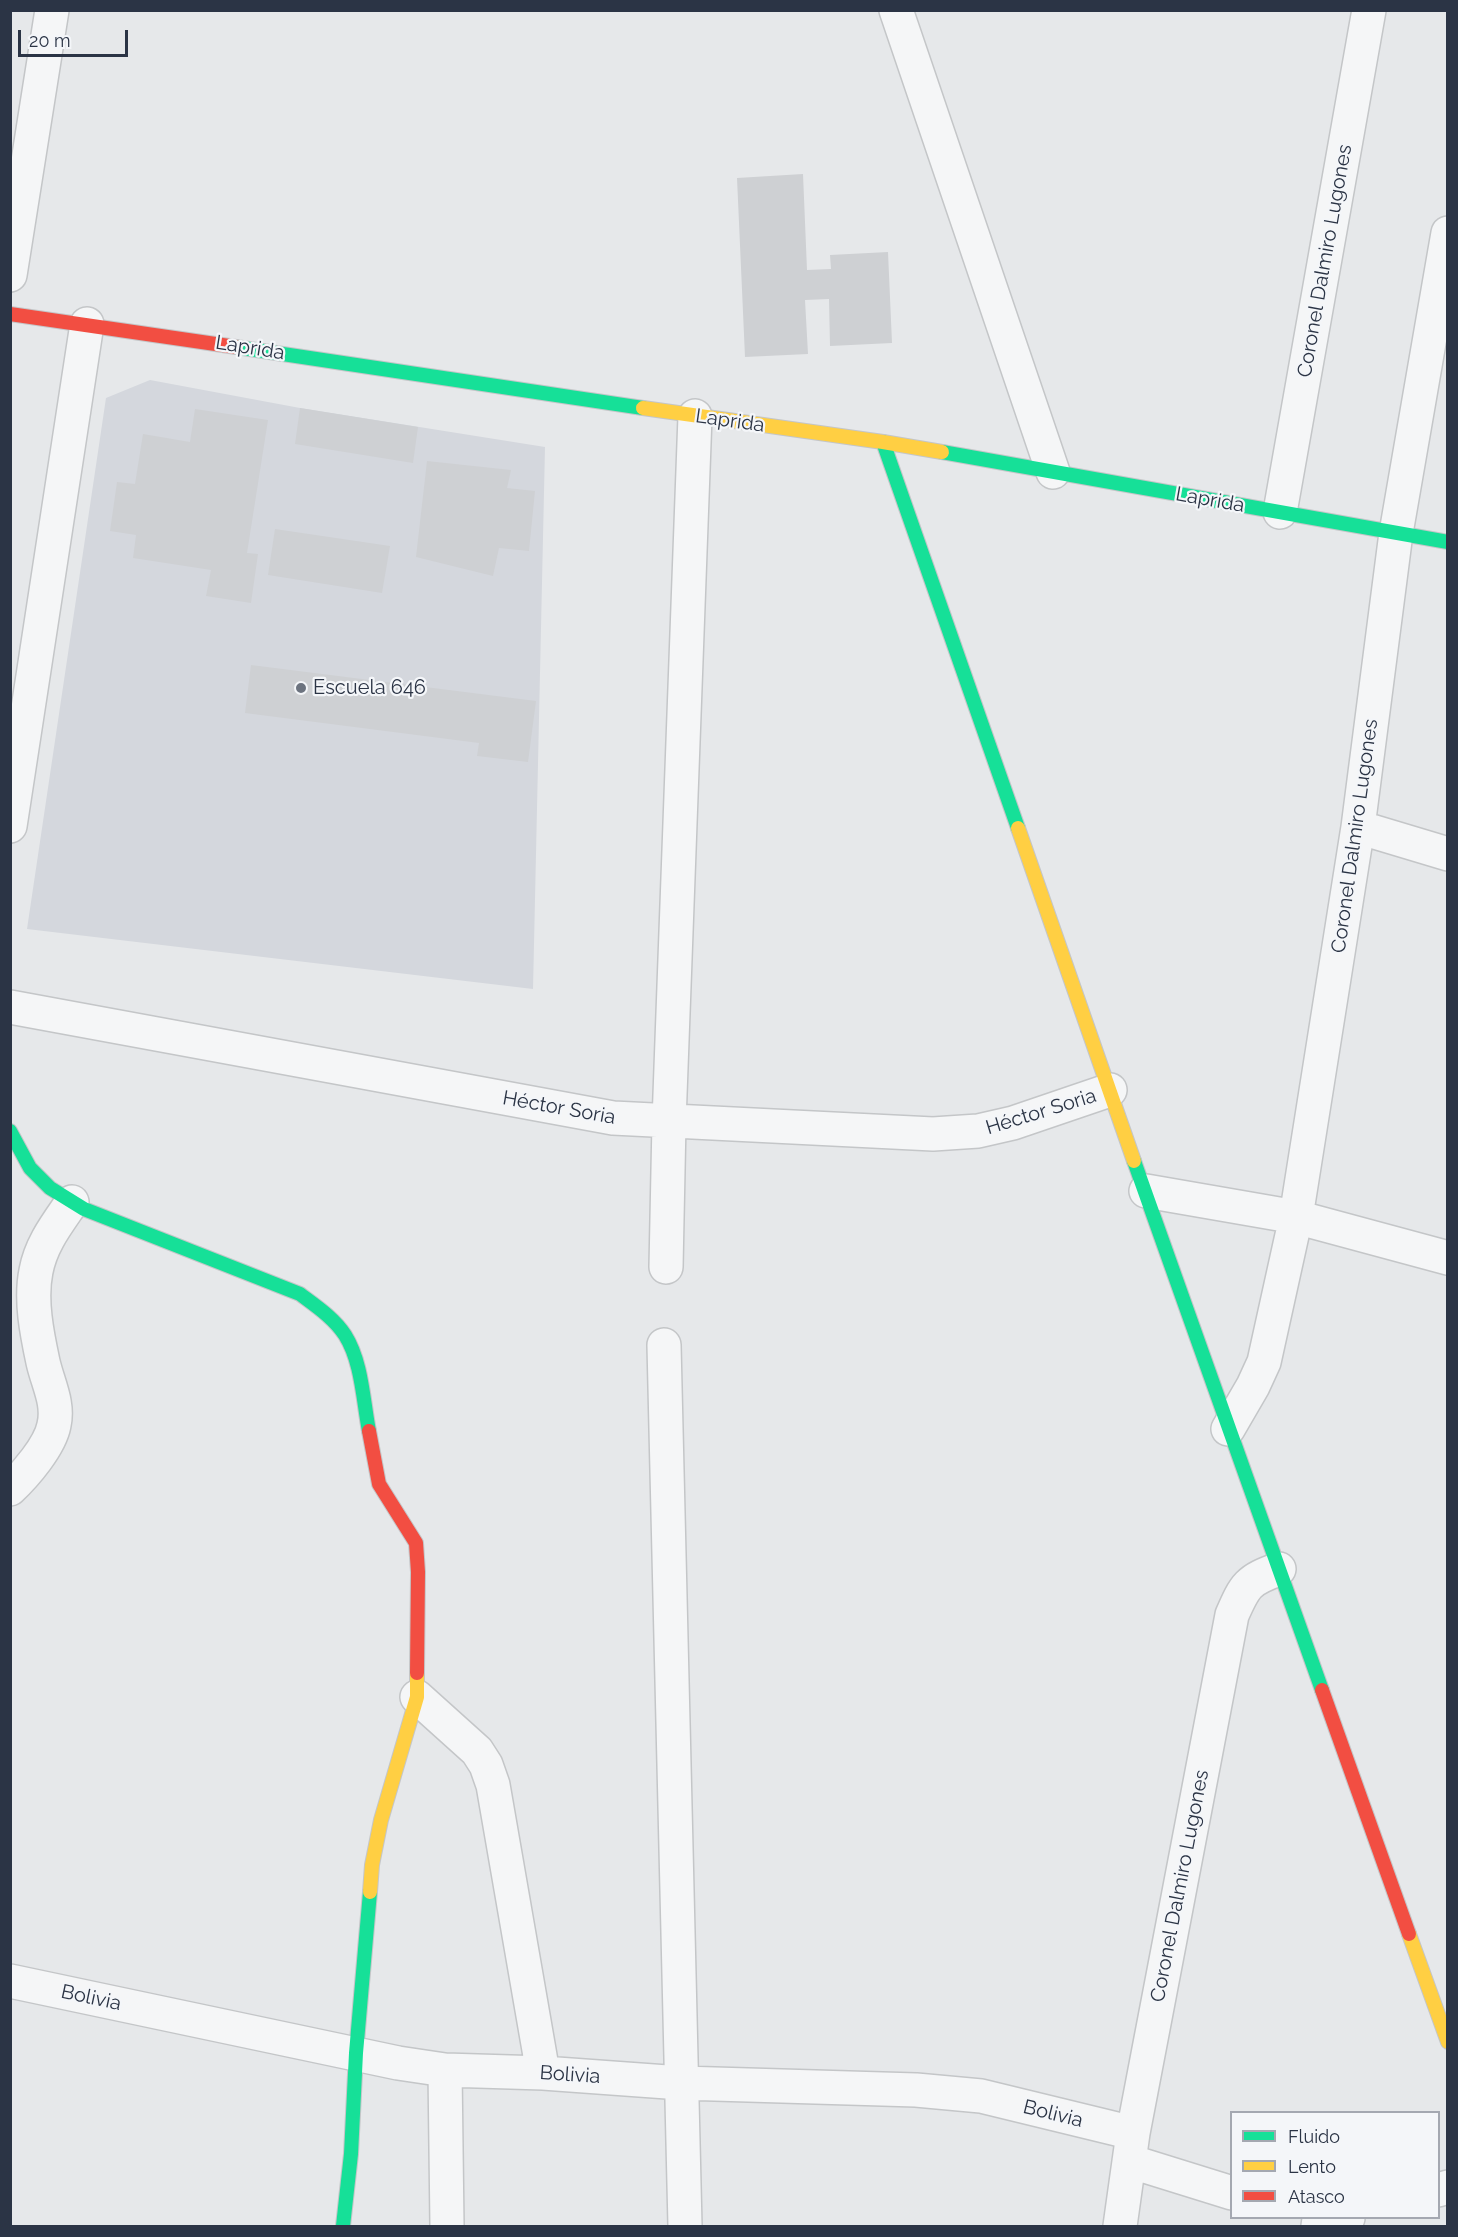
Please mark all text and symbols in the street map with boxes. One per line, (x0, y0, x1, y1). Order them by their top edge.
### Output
scale bar (21, 18, 130, 56)
text: 20 m (29, 30, 71, 51)
street label: Coronel Dalmiro Lugones (1293, 143, 1357, 379)
street label: Laprida (214, 331, 286, 365)
street label: Laprida (694, 404, 766, 438)
street label: Laprida (1174, 482, 1246, 518)
place label: Escuela 646 (313, 676, 426, 700)
marker: Escuela 646 (294, 681, 308, 695)
street label: Coronel Dalmiro Lugones (1327, 717, 1383, 955)
street label: Héctor Soria (983, 1084, 1099, 1140)
street label: Héctor Soria (501, 1086, 617, 1130)
street label: Coronel Dalmiro Lugones (1146, 1768, 1214, 2004)
street label: Bolivia (59, 1980, 123, 2016)
street label: Bolivia (539, 2061, 601, 2089)
street label: Bolivia (1021, 2095, 1085, 2133)
legend (1230, 2111, 1440, 2219)
text: Fluido (1288, 2126, 1340, 2147)
text: Lento (1288, 2156, 1336, 2177)
text: Atasco (1288, 2186, 1345, 2207)

